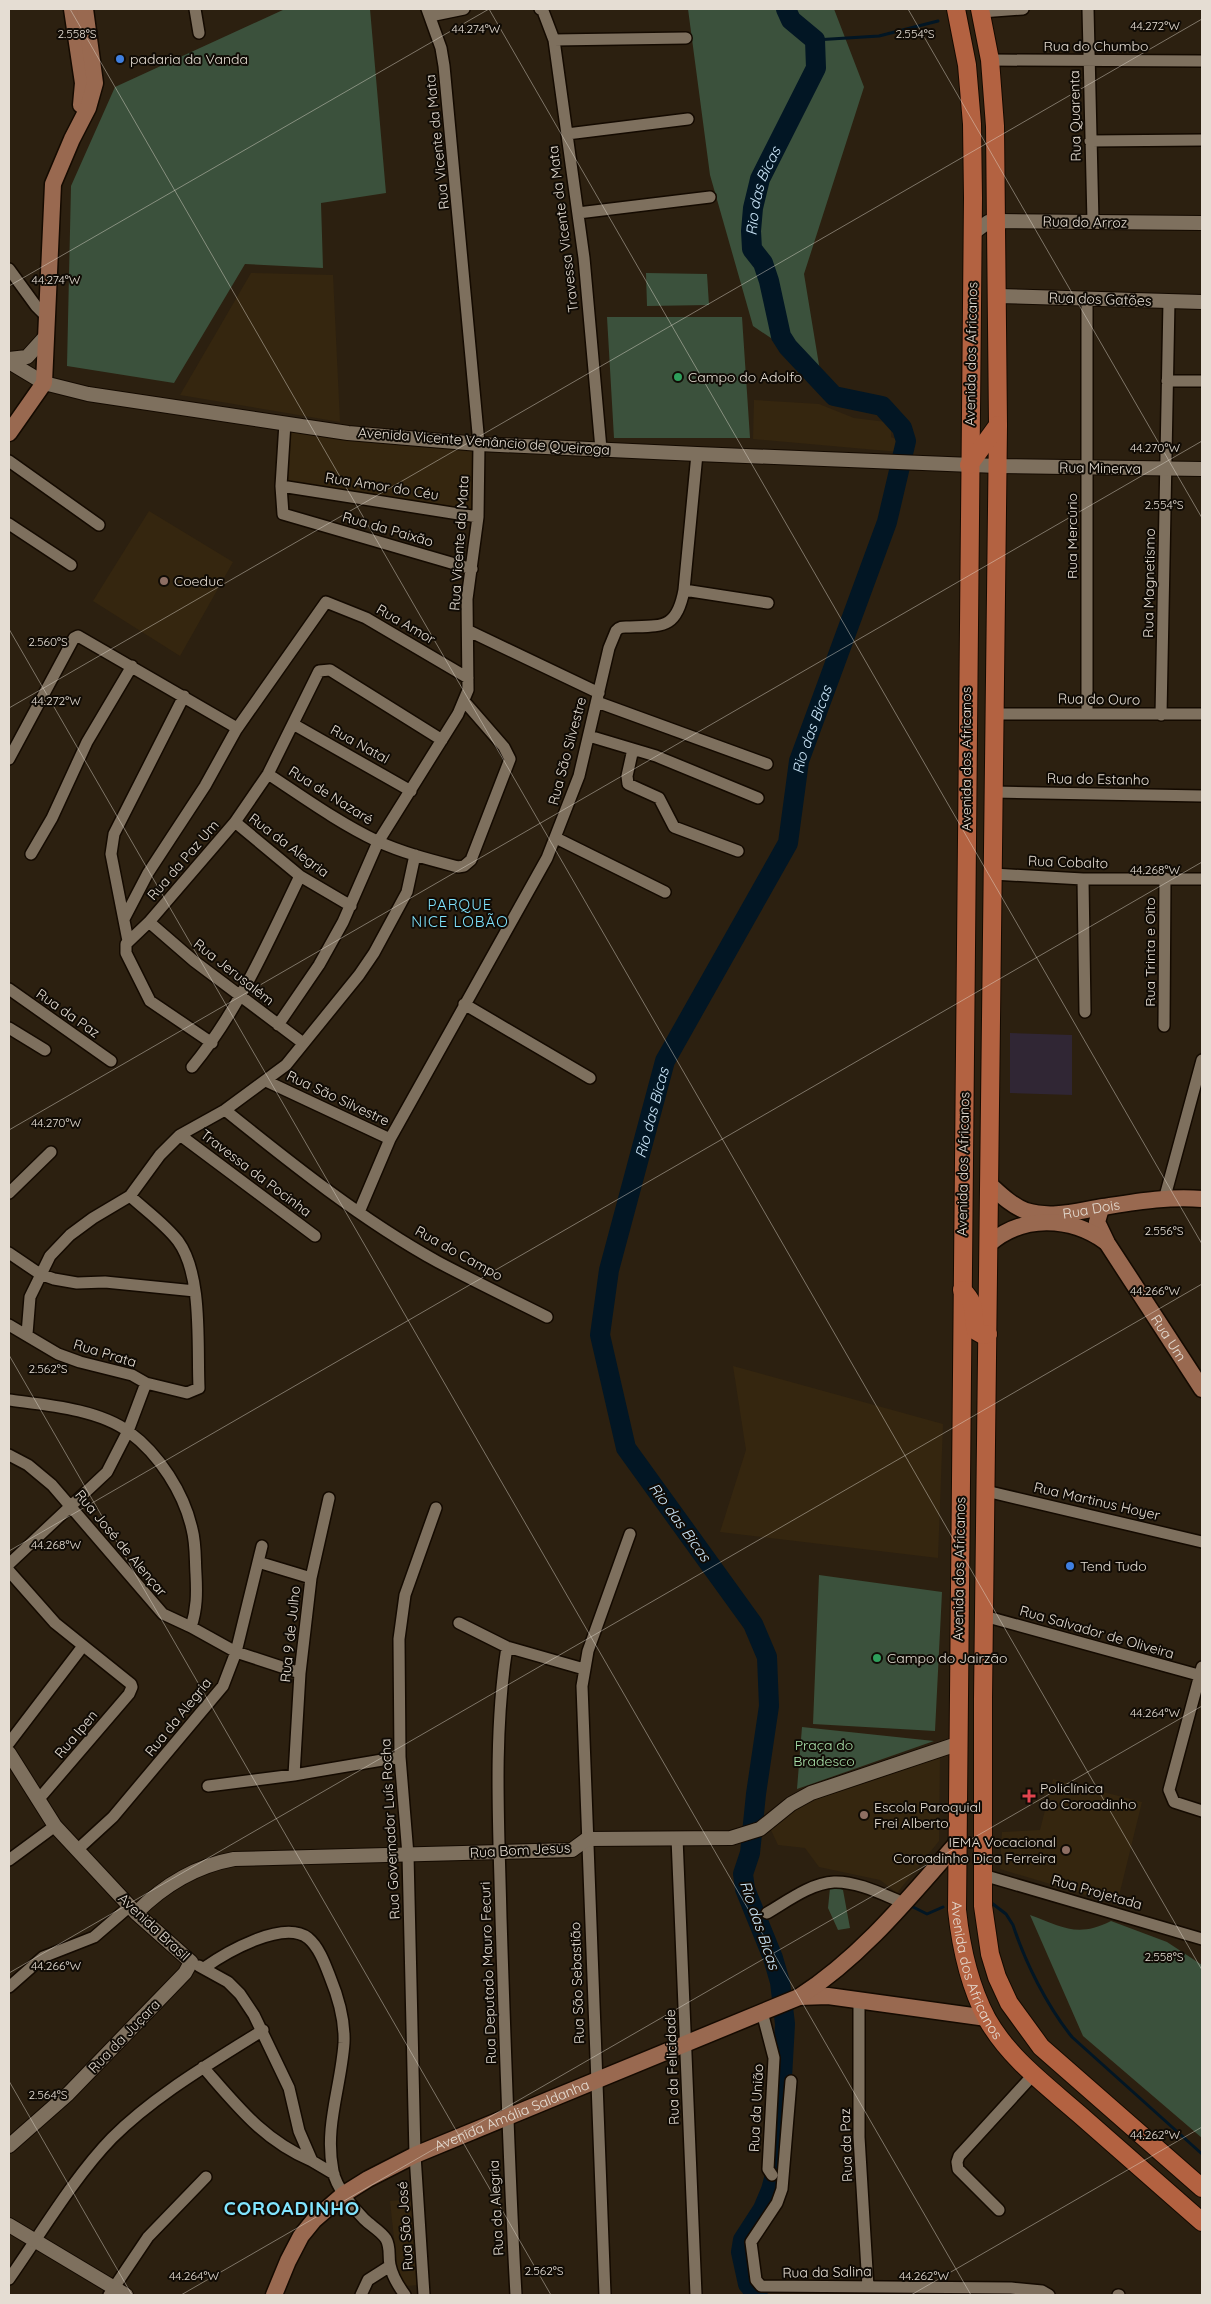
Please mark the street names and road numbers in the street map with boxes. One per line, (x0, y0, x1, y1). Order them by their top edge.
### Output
street label: Rua do Chumbo (1043, 37, 1149, 55)
street label: Rua Quarenta (1065, 70, 1085, 162)
street label: Rua Vicente da Mata (421, 74, 453, 210)
street label: Travessa Vicente da Mata (544, 145, 582, 313)
street label: Rua do Arroz (1042, 212, 1128, 232)
street label: Avenida dos Africanos (961, 282, 981, 426)
street label: Rua dos Gatões (1048, 288, 1152, 310)
street label: Avenida Vicente Venâncio de Queiroga (357, 423, 611, 459)
street label: Rua Minerva (1059, 458, 1141, 478)
street label: Rua Amor do Céu (324, 468, 440, 504)
street label: Rua Vicente da Mata (445, 475, 473, 611)
street label: Rua Mercúrio (1063, 493, 1081, 579)
street label: Rua da Paixão (340, 507, 436, 551)
street label: Rua Magnetismo (1139, 528, 1159, 638)
street label: Rua Amor (373, 600, 439, 648)
street label: Avenida dos Africanos (957, 687, 975, 831)
street label: Rua do Ouro (1058, 689, 1140, 709)
street label: Rua São Silvestre (544, 695, 590, 807)
street label: Rua Natal (327, 720, 393, 768)
street label: Rua de Nazaré (285, 762, 377, 828)
street label: Rua do Estanho (1047, 769, 1149, 789)
street label: Rua da Alegria (245, 809, 333, 881)
street label: Rua da Paz Um (143, 816, 223, 904)
street label: Rua Cobalto (1028, 852, 1108, 872)
street label: Rua Trinta e Oito (1141, 897, 1159, 1007)
street label: Rua Jerusalém (190, 935, 278, 1009)
street label: Rua da Paz (33, 984, 104, 1042)
street label: Rua São Silvestre (284, 1066, 392, 1130)
street label: Avenida dos Africanos (953, 1092, 973, 1236)
street label: Travessa da Pocinha (197, 1125, 315, 1221)
street label: Rua Dois (1061, 1195, 1121, 1223)
street label: Rua do Campo (412, 1221, 506, 1285)
street label: Rua Um (1147, 1311, 1191, 1365)
street label: Rua Prata (71, 1335, 139, 1371)
street label: Rua Martinus Hoyer (1032, 1478, 1162, 1524)
street label: Rua José de Alençar (71, 1486, 171, 1600)
street label: Avenida dos Africanos (949, 1497, 969, 1641)
street label: Rua 9 de Julho (276, 1585, 304, 1683)
street label: Rua Salvador de Oliveira (1018, 1601, 1176, 1663)
street label: Rua da Alegria (141, 1674, 215, 1760)
street label: Rua Ipen (51, 1706, 101, 1762)
street label: Rua Governador Luís Rocha (376, 1738, 404, 1920)
street label: Rua Bom Jesus (469, 1838, 571, 1862)
street label: Rua Projetada (1050, 1870, 1144, 1914)
street label: Rua Deputado Mauro Fecuri (476, 1881, 500, 2065)
street label: Avenida Brasil (114, 1889, 194, 1965)
street label: Avenida dos Africanos (948, 1901, 1006, 2043)
street label: Rua São Sebastião (566, 1922, 588, 2044)
street label: Rua da Juçara (84, 1995, 164, 2077)
street label: Rua da Felicidade (661, 2009, 683, 2125)
street label: Rua da União (745, 2063, 767, 2153)
street label: Avenida Amália Saldanha (432, 2075, 592, 2155)
street label: Rua da Paz (836, 2108, 856, 2182)
street label: Rua da Alegria (485, 2160, 507, 2256)
street label: Rua São José (393, 2181, 417, 2271)
street label: Rua da Salina (782, 2262, 872, 2282)

